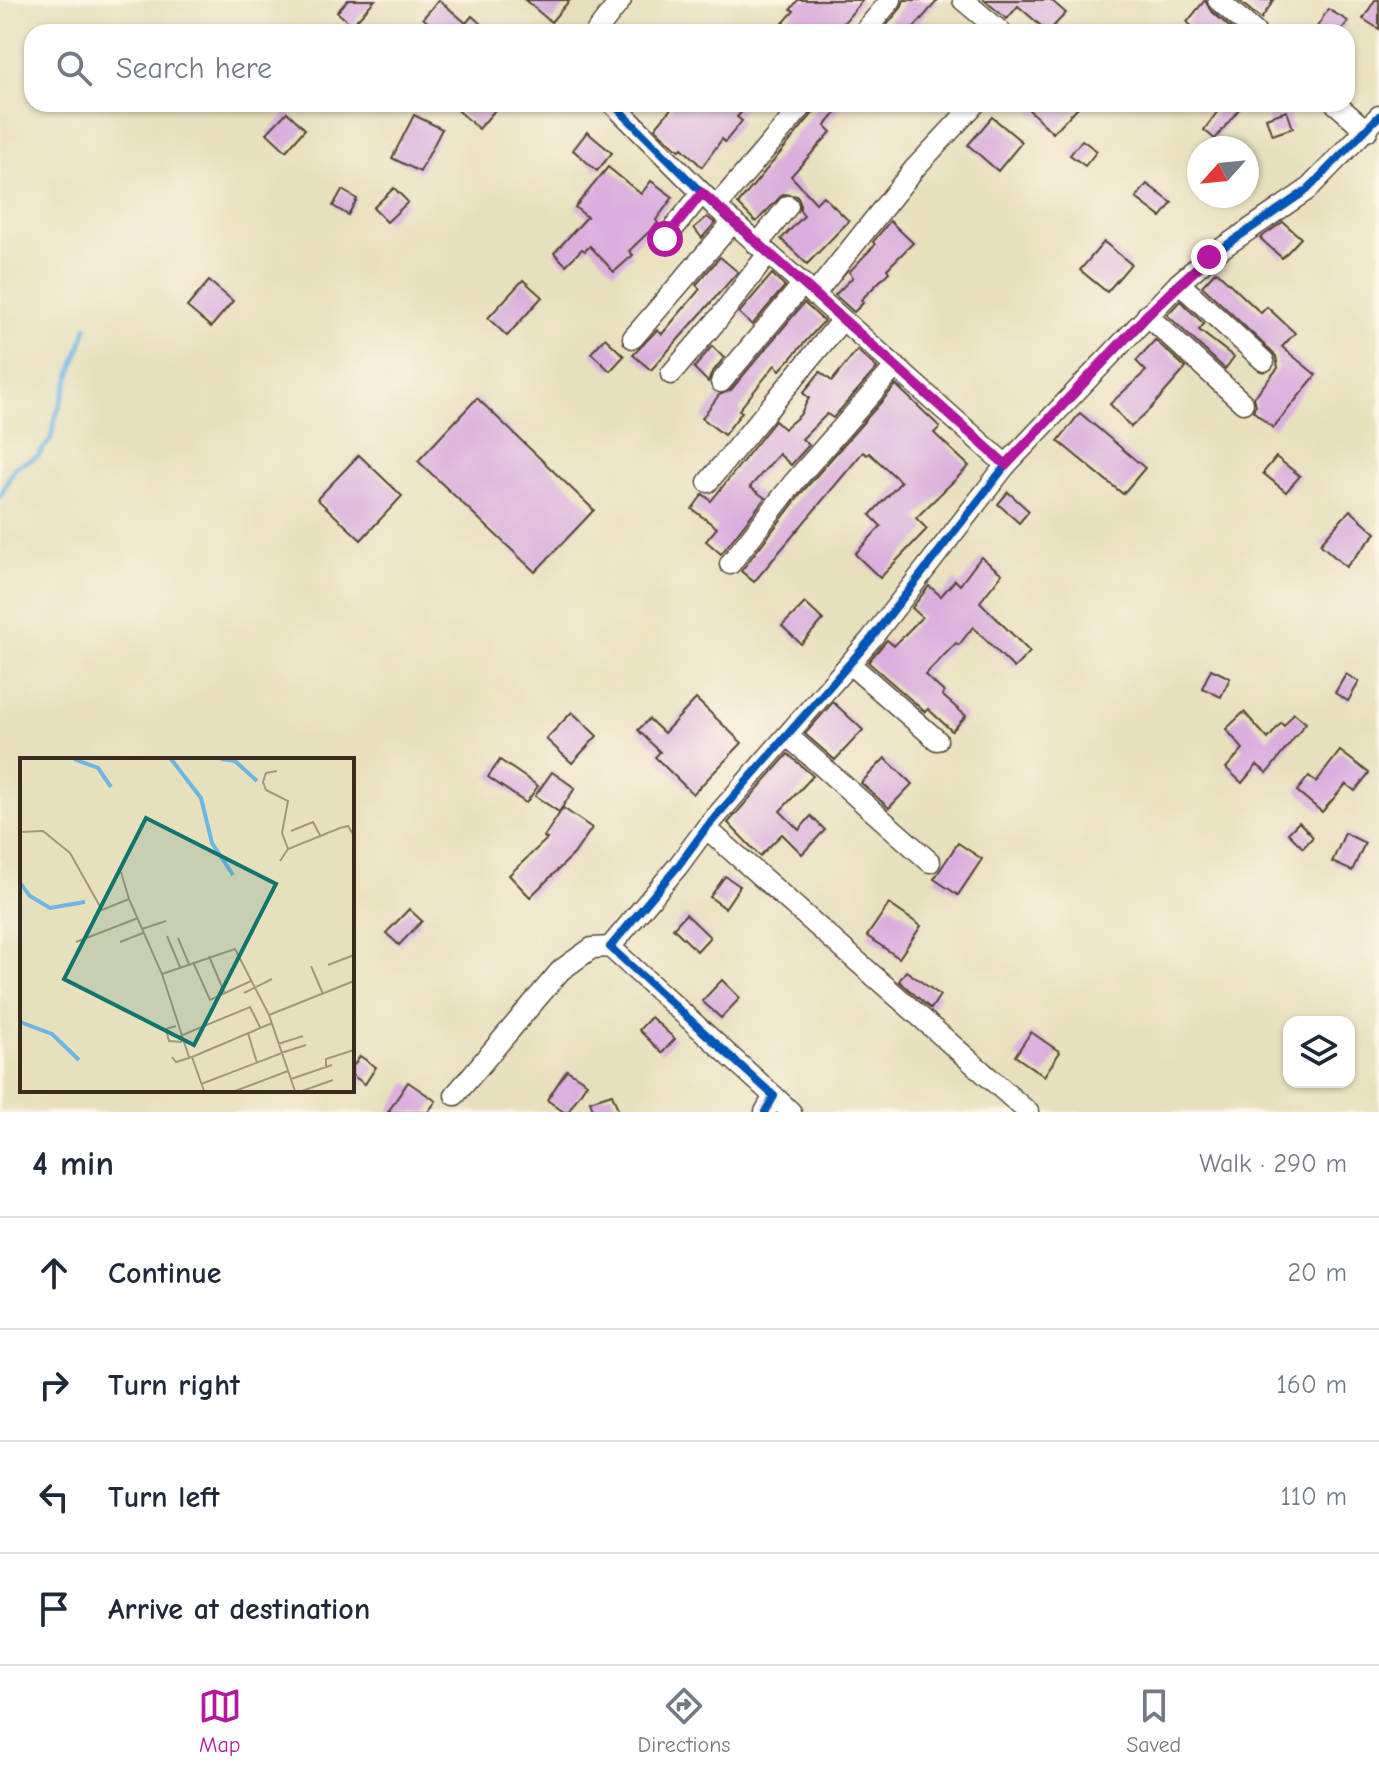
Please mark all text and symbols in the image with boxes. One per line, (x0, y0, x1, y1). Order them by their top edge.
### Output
search box (24, 24, 1355, 112)
icon: search (52, 46, 96, 90)
text: Search here (116, 51, 272, 86)
north arrow (1187, 136, 1259, 208)
route start (647, 221, 683, 257)
route end (1191, 239, 1227, 275)
inset map (20, 758, 354, 1092)
map controls (1283, 1016, 1355, 1088)
button: layers (1283, 1016, 1355, 1088)
text: 4 min (32, 1144, 114, 1184)
text: Walk · 290 m (1199, 1149, 1347, 1179)
icon: ahead (32, 1251, 76, 1295)
text: Continue (108, 1256, 222, 1291)
text: 20 m (1287, 1258, 1347, 1288)
icon: right (32, 1363, 76, 1407)
text: Turn right (108, 1368, 240, 1403)
text: 160 m (1277, 1370, 1347, 1400)
icon: left (32, 1475, 76, 1519)
text: Turn left (108, 1480, 220, 1515)
text: 110 m (1280, 1482, 1347, 1512)
icon: arrive (32, 1587, 76, 1631)
text: Arrive at destination (108, 1592, 370, 1627)
tab: Map (198, 1684, 242, 1758)
tab: Directions (638, 1684, 731, 1758)
tab: Saved (1126, 1684, 1181, 1758)

